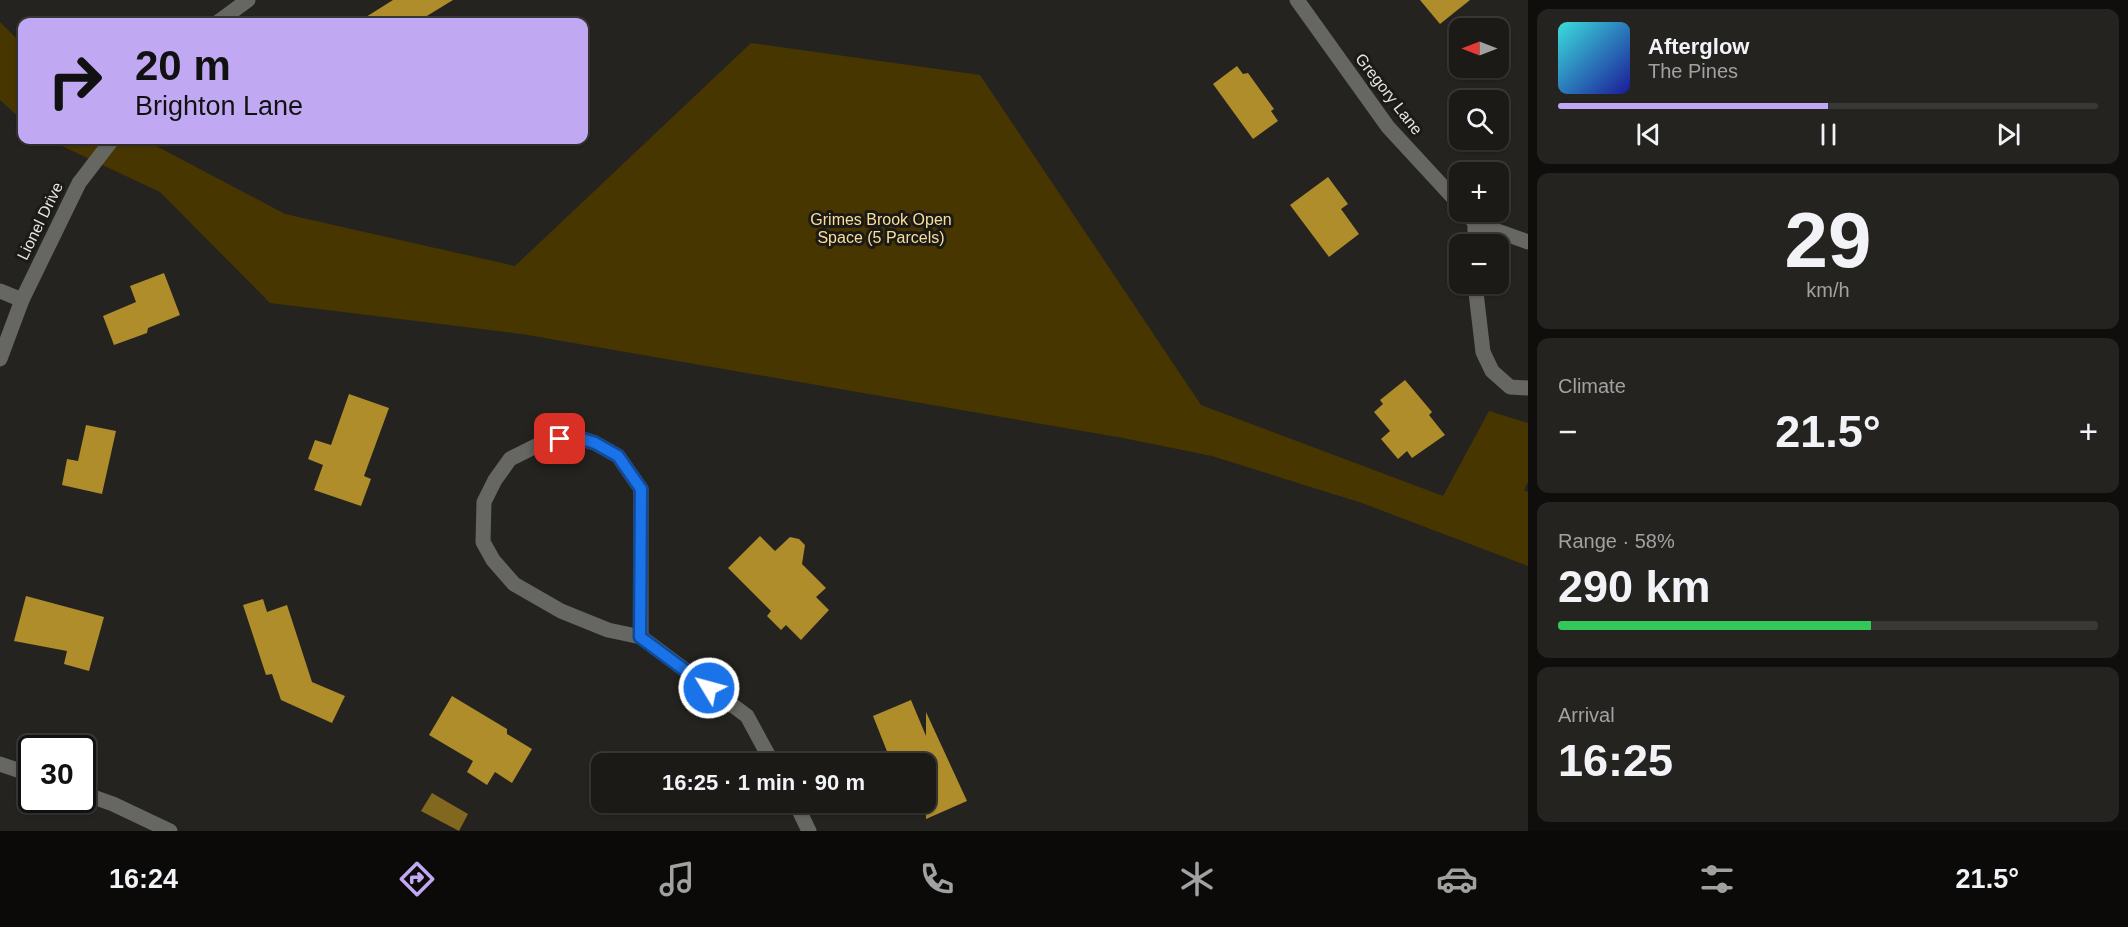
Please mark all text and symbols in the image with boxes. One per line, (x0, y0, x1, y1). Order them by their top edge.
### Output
north arrow (1449, 18, 1509, 78)
map controls (1449, 18, 1509, 294)
text: Afterglow (1648, 34, 1749, 59)
icon: right (36, 42, 114, 120)
text: 20 m (135, 42, 231, 89)
street label: Gregory Lane (1352, 50, 1426, 138)
text: The Pines (1648, 60, 1738, 82)
button: search (1449, 90, 1509, 150)
text: Brighton Lane (135, 91, 303, 121)
icon: previous (1632, 118, 1665, 151)
icon: pause (1812, 118, 1845, 151)
icon: next (1992, 118, 2025, 151)
button: + (1449, 162, 1509, 222)
street label: Lionel Drive (14, 179, 66, 263)
text: 29 (1785, 196, 1871, 284)
park label: Grimes Brook Open Space (5 Parcels) (810, 211, 952, 246)
button: − (1449, 234, 1509, 294)
text: km/h (1806, 279, 1850, 301)
text: Climate (1558, 375, 1626, 397)
text: 21.5° (1775, 406, 1881, 457)
pin (534, 413, 585, 464)
text: − (1558, 413, 1577, 450)
text: + (2079, 413, 2098, 450)
icon: arrive (543, 422, 576, 455)
text: Range · 58% (1558, 530, 1675, 552)
text: 290 km (1558, 561, 1711, 612)
position arrow (677, 656, 741, 720)
text: Arrival (1558, 704, 1615, 726)
speed limit sign: 30 (18, 735, 96, 813)
text: 16:25 (1558, 735, 1673, 786)
text: 16:25 · 1 min · 90 m (662, 770, 865, 795)
icon: directions (396, 858, 438, 900)
icon: music (656, 858, 698, 900)
icon: phone (916, 858, 958, 900)
icon: climate (1176, 858, 1218, 900)
icon: car (1436, 858, 1478, 900)
icon: filters (1696, 858, 1738, 900)
text: 16:24 (109, 864, 178, 894)
text: 21.5° (1956, 864, 2019, 894)

